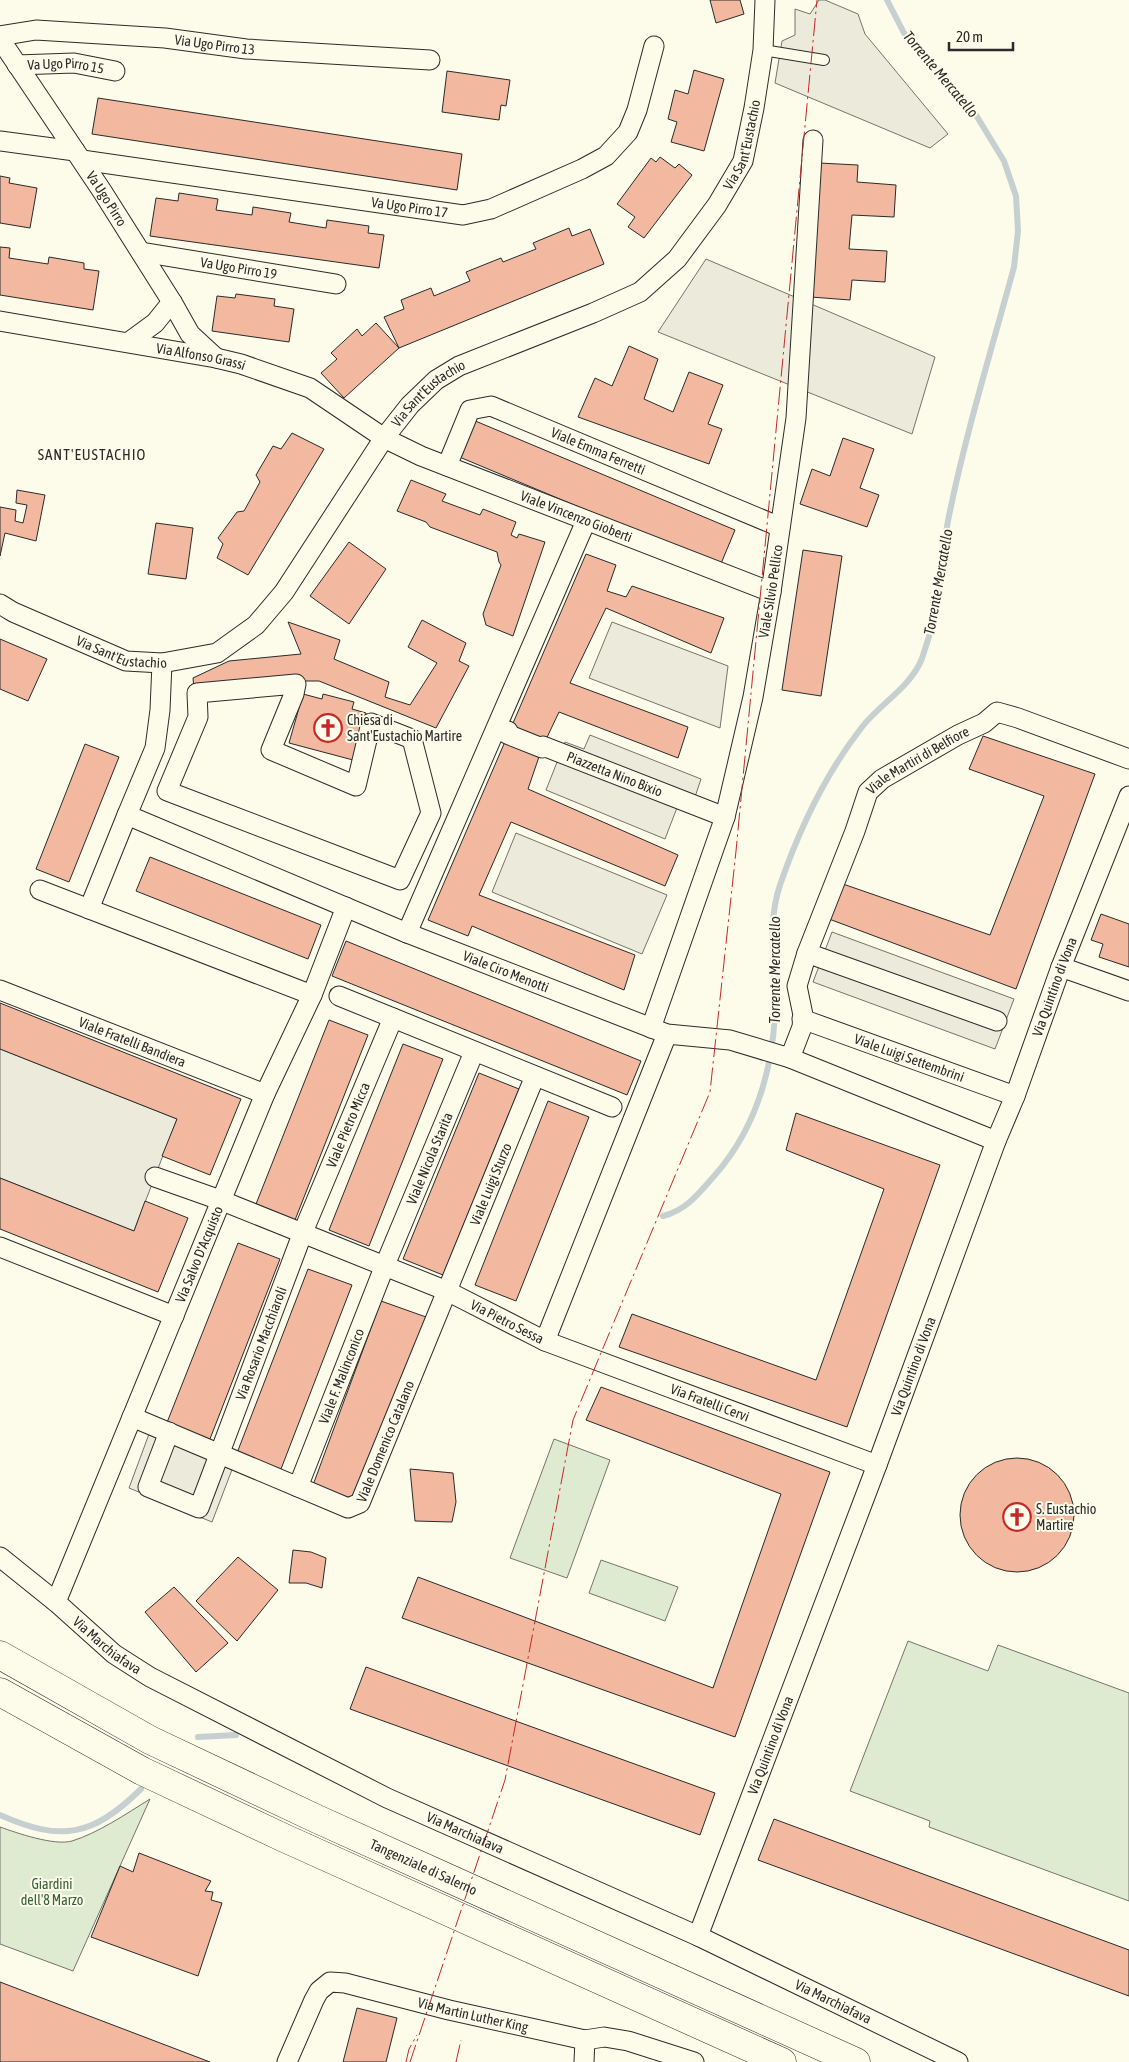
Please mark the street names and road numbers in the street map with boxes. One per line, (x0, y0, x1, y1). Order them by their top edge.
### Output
street label: Via Ugo Pirro 13 (174, 31, 255, 58)
street label: Va Ugo Pirro 15 (27, 55, 106, 77)
street label: Via Sant'Eustachio (720, 99, 763, 192)
street label: Va Ugo Pirro (83, 168, 130, 229)
street label: Va Ugo Pirro 17 (370, 194, 449, 221)
street label: Va Ugo Pirro 19 (199, 254, 278, 282)
street label: Via Alfonso Grassi (155, 340, 248, 373)
street label: Via Sant'Eustachio (388, 356, 467, 430)
street label: Viale Emma Ferretti (549, 424, 648, 478)
street label: Viale Vincenzo Gioberti (518, 487, 635, 545)
street label: Viale Silvio Pellico (755, 544, 786, 639)
street label: Via Sant'Eustachio (74, 632, 168, 671)
street label: Viale Martiri di Belfiore (863, 723, 972, 797)
street label: Piazzetta Nino Bixio (565, 748, 665, 800)
street label: Via Quintino di Vona (1029, 935, 1080, 1038)
street label: Viale Ciro Menotti (461, 947, 551, 995)
street label: Viale Fratelli Bandiera (76, 1014, 188, 1070)
street label: Viale Luigi Settembrini (852, 1031, 966, 1085)
street label: Viale Pietro Micca (323, 1080, 373, 1170)
street label: Viale Nicola Starita (403, 1110, 456, 1207)
street label: Viale Luigi Sturzo (467, 1141, 515, 1228)
street label: Via Salvo D'Acquisto (172, 1204, 226, 1305)
street label: Via Rosario Macchiaroli (232, 1284, 290, 1402)
street label: Via Pietro Sessa (468, 1296, 546, 1347)
street label: Via Quintino di Vona (888, 1315, 939, 1418)
street label: Viale F. Malinconico (316, 1326, 367, 1426)
street label: Viale Domenico Catalano (353, 1378, 417, 1505)
street label: Via Fratelli Cervi (668, 1381, 752, 1425)
street label: Via Marchiafava (70, 1613, 144, 1677)
street label: Via Quintino di Vona (744, 1694, 796, 1797)
street label: Via Marchiafava (424, 1809, 506, 1857)
street label: Tangenziale di Salerno (367, 1836, 480, 1898)
street label: Via Marchiafava (792, 1976, 874, 2027)
street label: Via Martin Luther King (416, 1994, 530, 2035)

